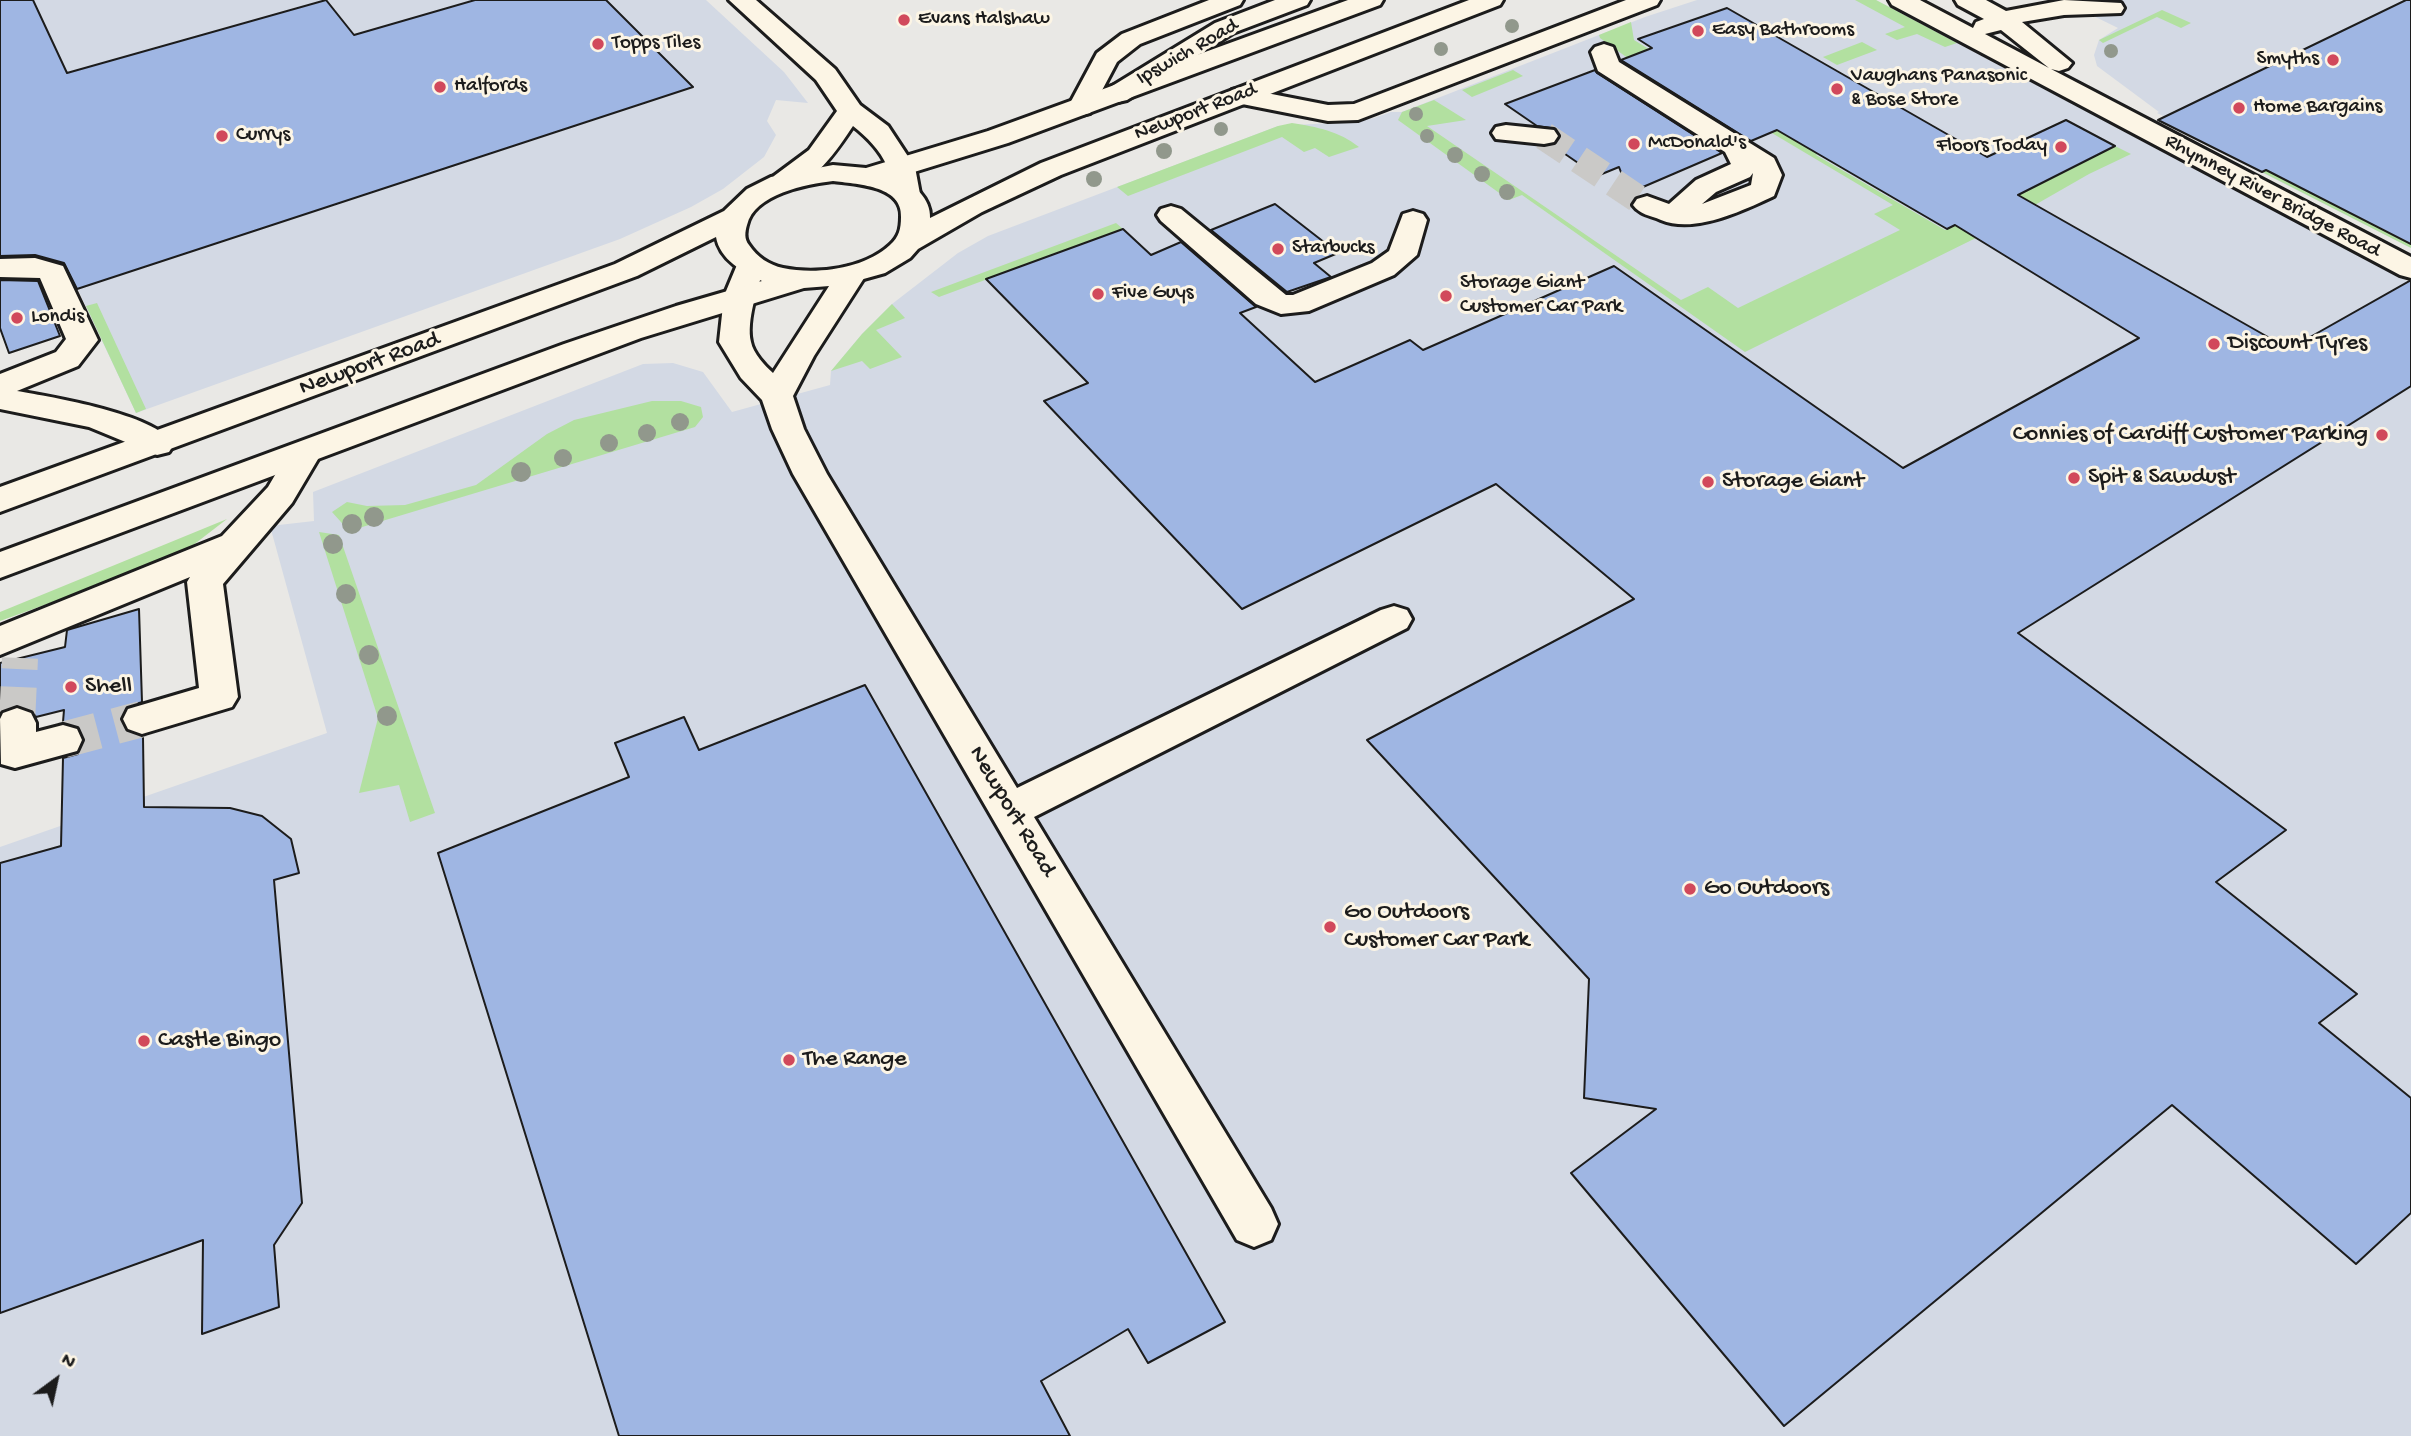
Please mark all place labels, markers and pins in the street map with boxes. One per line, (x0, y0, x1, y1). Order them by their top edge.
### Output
place label: Evans Halshaw (918, 7, 1050, 33)
marker: Evans Halshaw (896, 12, 912, 28)
place label: Easy Bathrooms (1712, 18, 1854, 44)
marker: Easy Bathrooms (1690, 23, 1706, 39)
place label: Topps Tiles (612, 31, 700, 57)
marker: Topps Tiles (590, 36, 606, 52)
place label: Smyths (2256, 47, 2319, 73)
marker: Smyths (2325, 52, 2341, 68)
place label: Vaughans Panasonic & Bose Store (1851, 64, 2027, 114)
place label: Halfords (454, 74, 527, 100)
marker: Halfords (432, 79, 448, 95)
marker: Vaughans Panasonic & Bose Store (1829, 81, 1845, 97)
place label: Home Bargains (2253, 95, 2382, 121)
marker: Home Bargains (2231, 100, 2247, 116)
place label: Currys (236, 123, 290, 149)
marker: Currys (214, 128, 230, 144)
place label: McDonald's (1648, 131, 1746, 157)
place label: Floors Today (1936, 134, 2047, 160)
marker: McDonald's (1626, 136, 1642, 152)
marker: Floors Today (2053, 139, 2069, 155)
place label: Starbucks (1292, 236, 1375, 262)
marker: Starbucks (1270, 241, 1286, 257)
place label: Storage Giant Customer Car Park (1460, 271, 1622, 321)
place label: Five Guys (1112, 281, 1194, 307)
marker: Five Guys (1090, 286, 1106, 302)
marker: Storage Giant Customer Car Park (1438, 288, 1454, 304)
place label: Londis (31, 305, 84, 331)
marker: Londis (9, 310, 25, 326)
place label: Discount Tyres (2228, 330, 2367, 358)
marker: Discount Tyres (2206, 336, 2222, 352)
place label: Connies of Cardiff Customer Parking (2013, 421, 2368, 449)
marker: Connies of Cardiff Customer Parking (2374, 427, 2390, 443)
place label: Spit & Sawdust (2088, 464, 2235, 492)
place label: Storage Giant (1722, 468, 1864, 496)
marker: Spit & Sawdust (2066, 470, 2082, 486)
marker: Storage Giant (1700, 474, 1716, 490)
place label: Shell (85, 673, 132, 701)
marker: Shell (63, 679, 79, 695)
place label: Go Outdoors (1704, 875, 1829, 903)
marker: Go Outdoors (1682, 881, 1698, 897)
place label: Go Outdoors Customer Car Park (1344, 899, 1529, 955)
marker: Go Outdoors Customer Car Park (1322, 919, 1338, 935)
place label: Castle Bingo (158, 1027, 281, 1055)
marker: Castle Bingo (136, 1033, 152, 1049)
place label: The Range (803, 1046, 907, 1074)
marker: The Range (781, 1052, 797, 1068)

